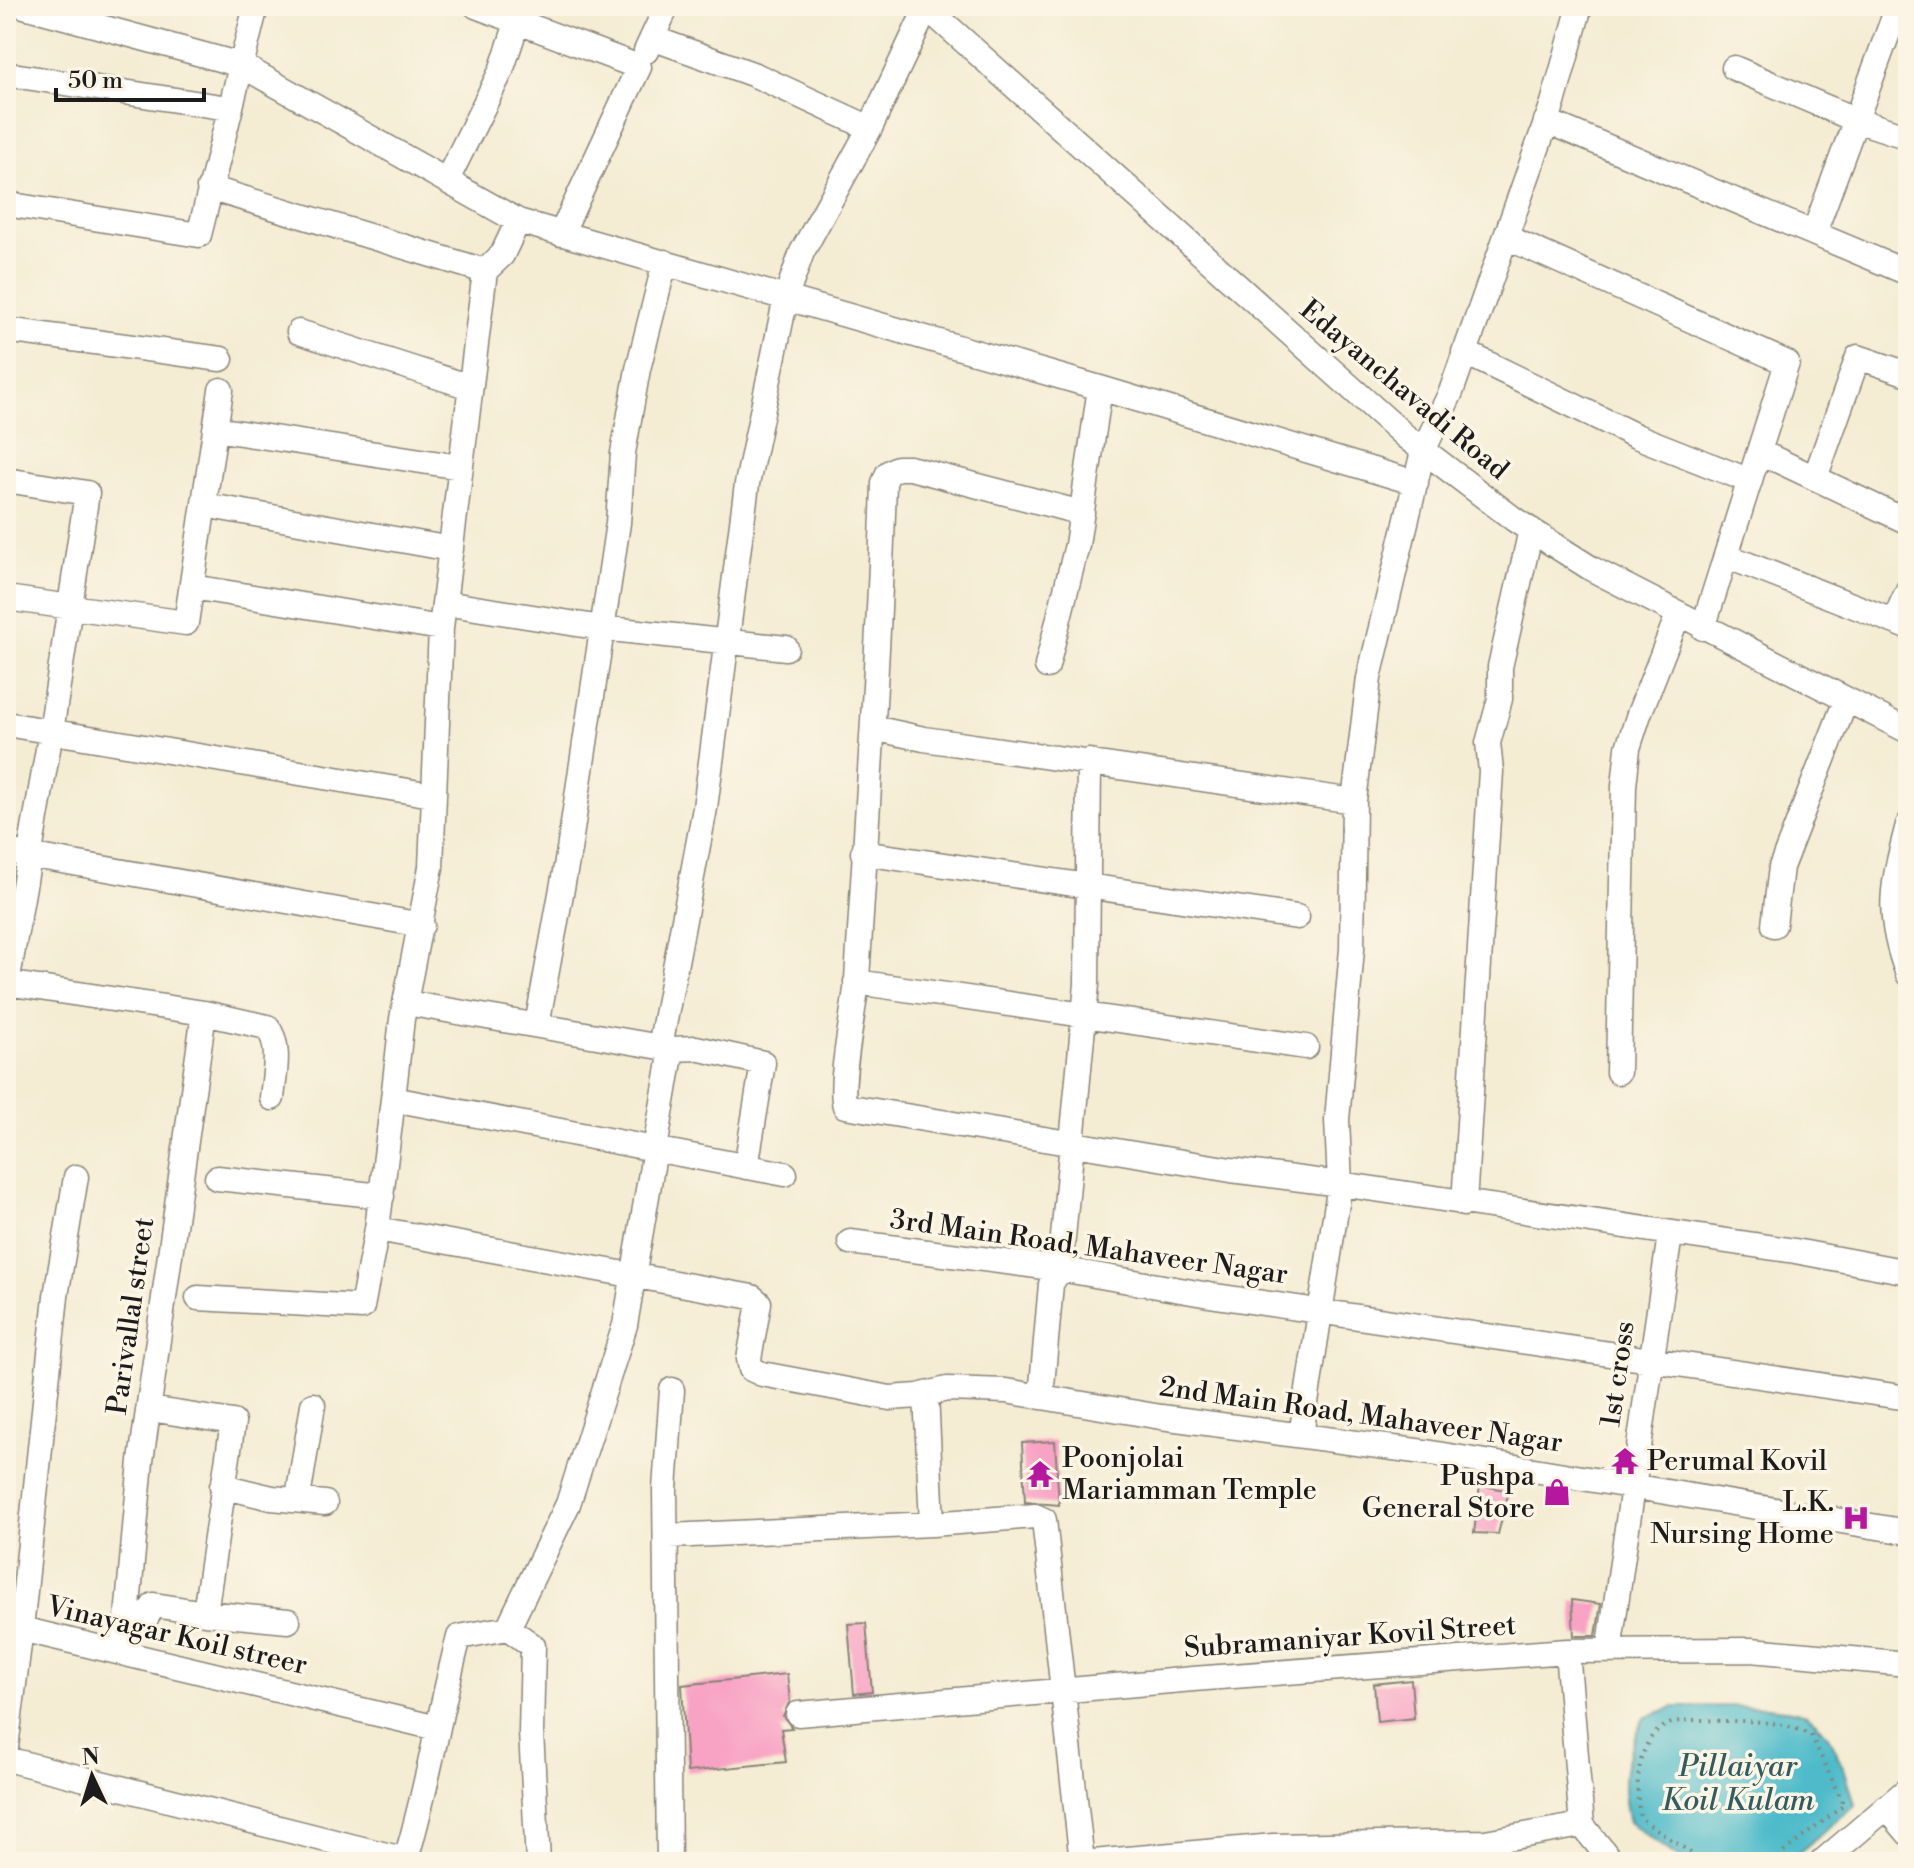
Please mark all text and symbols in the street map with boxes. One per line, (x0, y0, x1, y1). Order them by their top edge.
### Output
scale bar (56, 52, 204, 102)
text: 50 m (68, 66, 123, 96)
street label: Edayanchavadi Road (1292, 292, 1516, 488)
street label: 3rd Main Road, Mahaveer Nagar (888, 1202, 1290, 1292)
street label: Parivallal street (100, 1215, 162, 1417)
street label: 1st cross (1593, 1319, 1643, 1429)
street label: 2nd Main Road, Mahaveer Nagar (1157, 1369, 1565, 1461)
place label: Poonjolai Mariamman Temple (1062, 1441, 1317, 1508)
place label: Perumal Kovil (1647, 1444, 1827, 1479)
temple icon: Perumal Kovil (1610, 1446, 1640, 1476)
temple icon: Poonjolai Mariamman Temple (1025, 1459, 1055, 1489)
place label: Pushpa General Store (1362, 1459, 1536, 1526)
shop icon: Pushpa General Store (1542, 1477, 1572, 1507)
place label: L.K. Nursing Home (1650, 1485, 1834, 1552)
hospital icon: L.K. Nursing Home (1841, 1503, 1871, 1533)
street label: Vinayagar Koil streer (42, 1589, 311, 1683)
street label: Subramaniyar Kovil Street (1183, 1608, 1517, 1666)
north arrow (52, 1736, 132, 1816)
text: N (81, 1743, 101, 1772)
water label: Pillaiyar Koil Kulam (1662, 1748, 1815, 1820)

